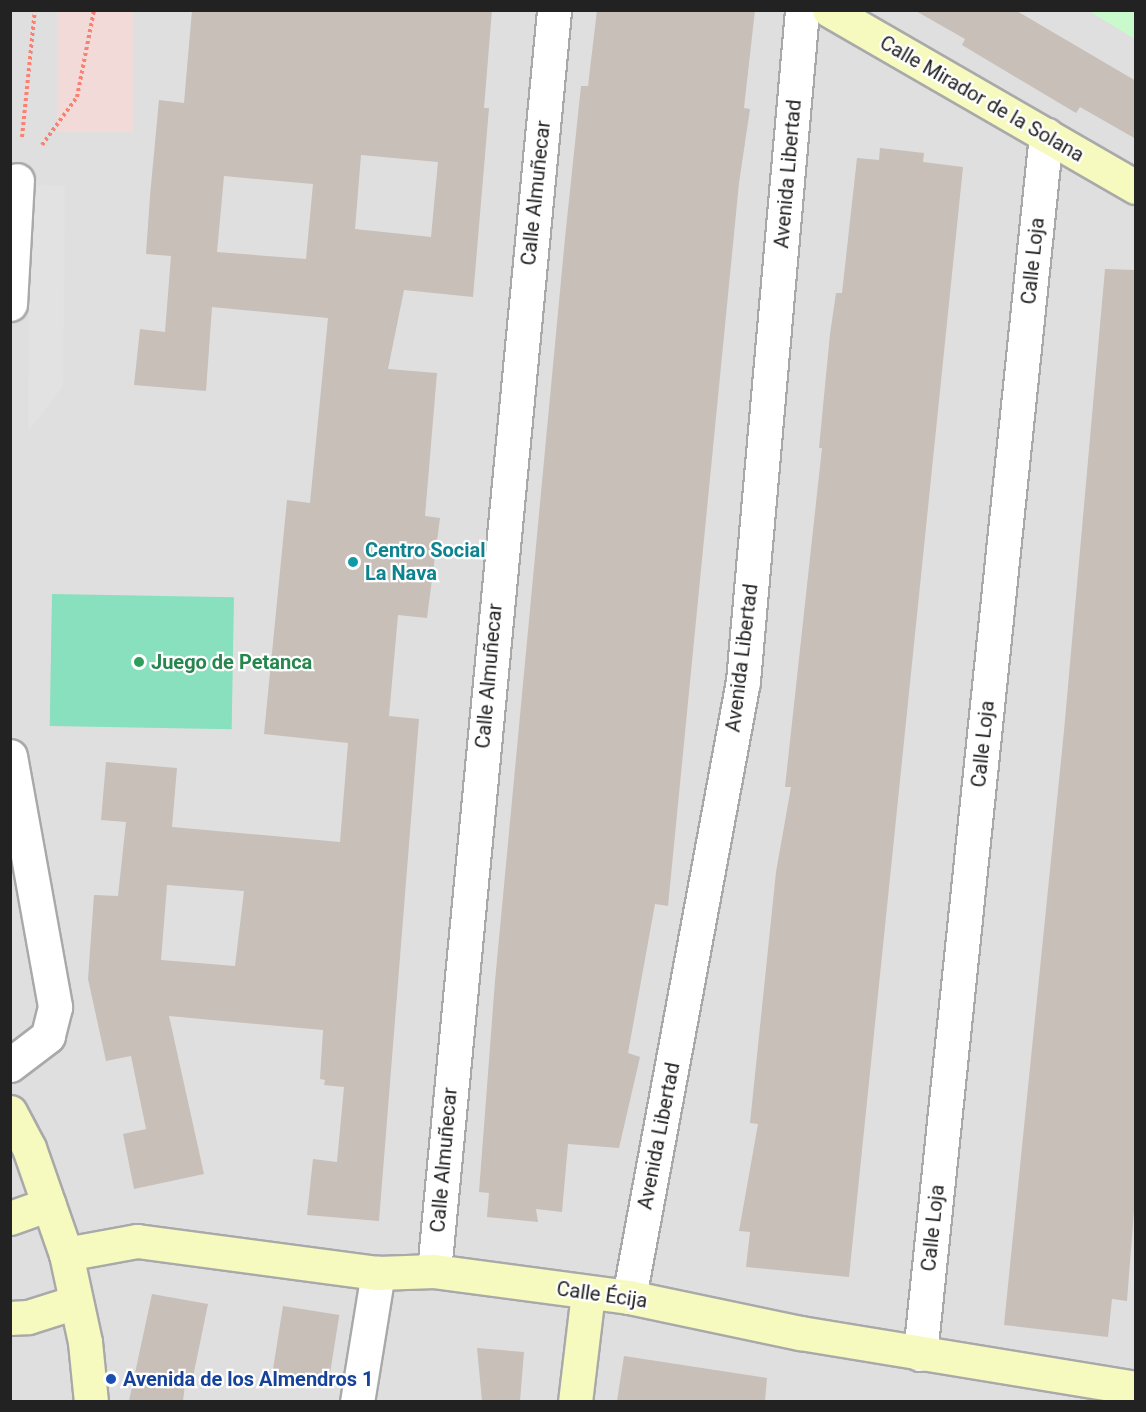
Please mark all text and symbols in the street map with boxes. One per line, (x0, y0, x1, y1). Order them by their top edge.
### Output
street label: Calle Mirador de la Solana (876, 31, 1088, 167)
street label: Avenida Libertad (770, 99, 806, 249)
street label: Calle Almuñecar (516, 119, 556, 267)
street label: Calle Loja (1017, 216, 1049, 306)
place label: Centro Social La Nava (365, 538, 485, 585)
marker: Centro Social La Nava (346, 555, 360, 569)
street label: Avenida Libertad (721, 582, 763, 734)
street label: Calle Almuñecar (471, 603, 507, 749)
place label: Juego de Petanca (151, 650, 312, 674)
marker: Juego de Petanca (132, 655, 146, 669)
street label: Calle Loja (967, 699, 999, 789)
street label: Avenida Libertad (633, 1060, 685, 1212)
street label: Calle Almuñecar (426, 1087, 462, 1233)
street label: Calle Loja (917, 1183, 949, 1273)
street label: Calle Écija (555, 1277, 649, 1313)
place label: Avenida de los Almendros 1 (123, 1367, 373, 1391)
marker: Avenida de los Almendros 1 (104, 1372, 118, 1386)

